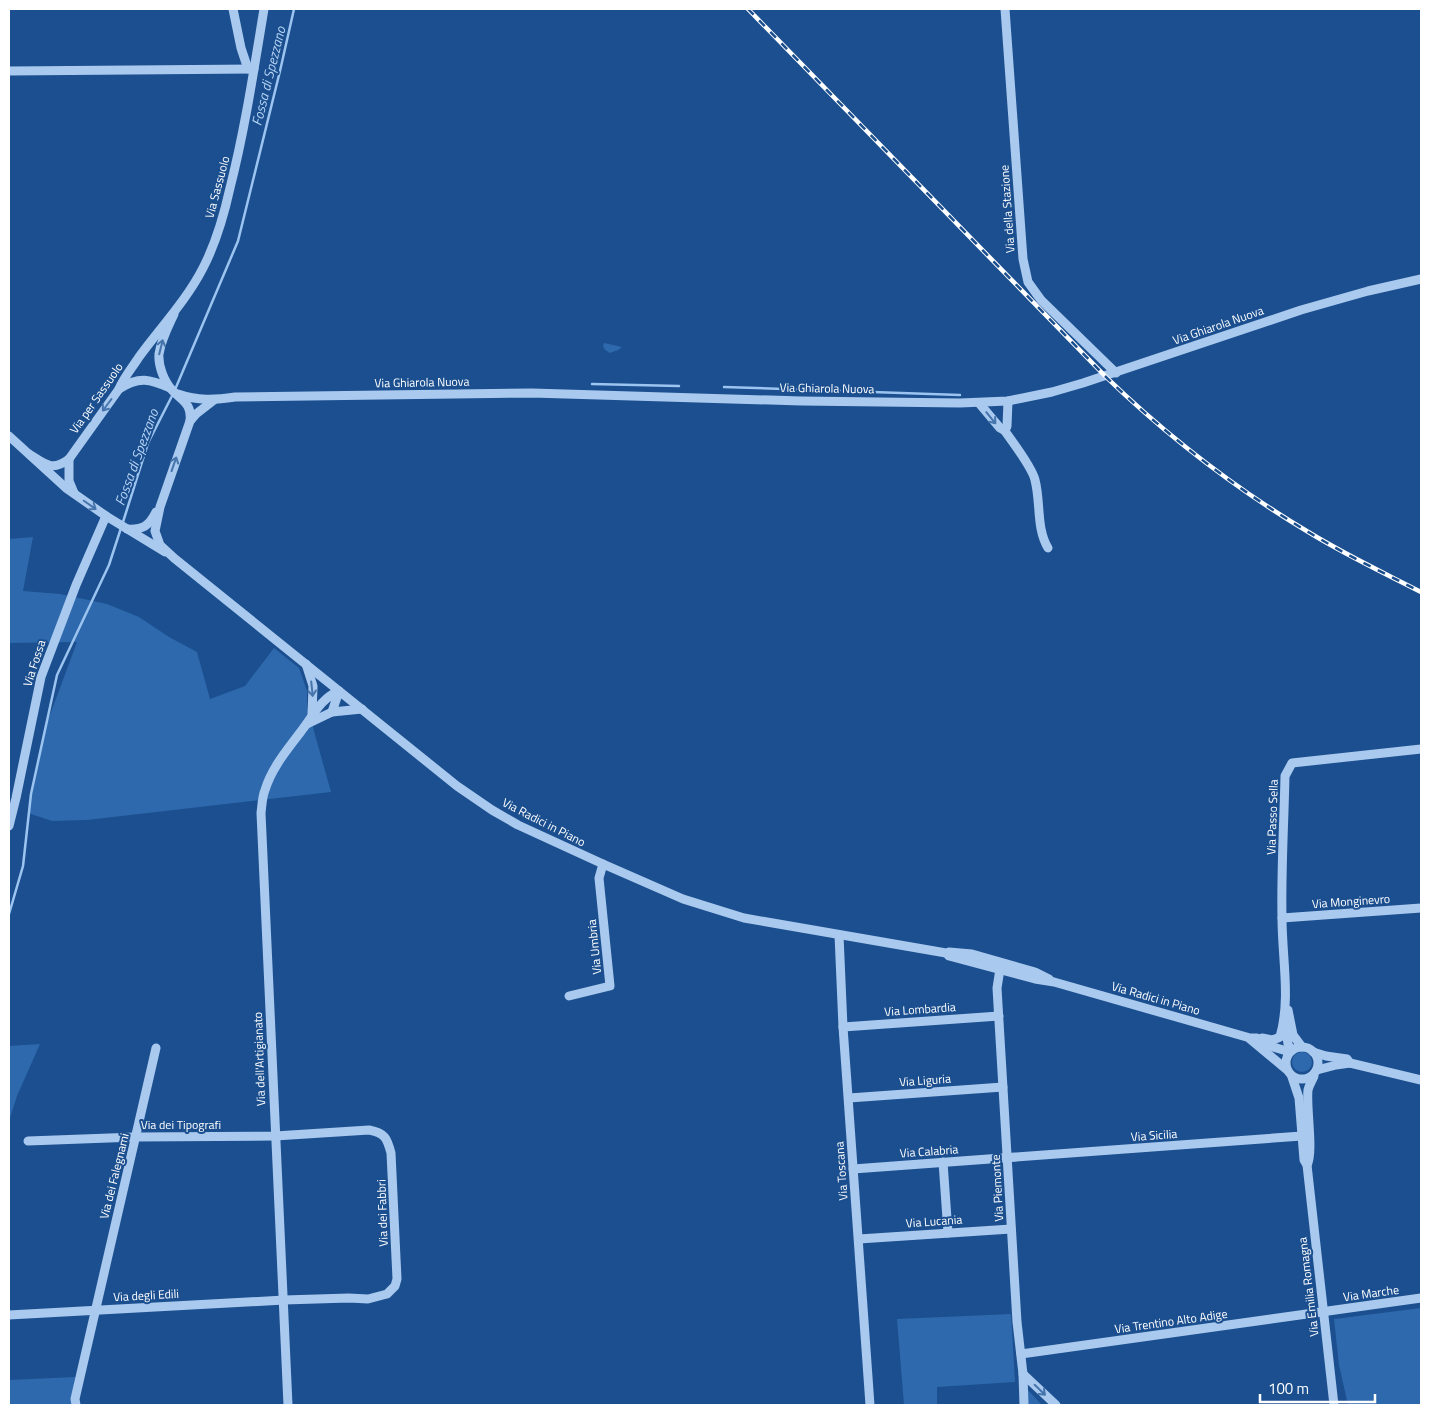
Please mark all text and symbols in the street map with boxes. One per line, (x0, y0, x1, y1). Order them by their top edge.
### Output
water label: Fossa di Spezzano (246, 23, 291, 128)
street label: Via Sassuolo (200, 154, 234, 220)
street label: Via della Stazione (994, 164, 1020, 254)
street label: Via Ghiarola Nuova (1170, 301, 1266, 349)
one-way arrow (157, 339, 166, 355)
street label: Via per Sassuolo (64, 359, 128, 437)
street label: Via Ghiarola Nuova (374, 372, 470, 392)
street label: Via Ghiarola Nuova (779, 378, 875, 398)
one-way arrow (102, 398, 112, 412)
water label: Fossa di Spezzano (109, 405, 164, 508)
one-way arrow (986, 411, 997, 424)
one-way arrow (170, 457, 179, 472)
one-way arrow (83, 500, 97, 510)
street label: Via Fossa (18, 637, 50, 689)
one-way arrow (307, 681, 317, 697)
street label: Via Passo Sella (1261, 779, 1283, 855)
street label: Via Radici in Piano (499, 793, 589, 851)
street label: Via Monginevro (1311, 889, 1391, 913)
street label: Via Umbria (582, 919, 606, 975)
street label: Via Radici in Piano (1109, 976, 1203, 1020)
street label: Via Lombardia (884, 997, 956, 1021)
street label: Via dell'Artigianato (248, 1012, 270, 1106)
street label: Via Liguria (898, 1069, 952, 1091)
street label: Via dei Tipografi (141, 1115, 221, 1134)
street label: Via Sicilia (1130, 1124, 1178, 1146)
street label: Via dei Falegnami (94, 1131, 134, 1221)
street label: Via Calabria (899, 1139, 959, 1163)
street label: Via Toscana (829, 1141, 853, 1201)
street label: Via Piemonte (986, 1154, 1008, 1222)
street label: Via dei Fabbri (371, 1179, 393, 1247)
street label: Via Lucania (905, 1210, 963, 1232)
street label: Via Emilia Romagna (1292, 1236, 1324, 1338)
street label: Via Marche (1342, 1280, 1400, 1306)
street label: Via degli Edili (113, 1284, 179, 1306)
street label: Via Trentino Alto Adige (1113, 1304, 1229, 1338)
scale bar (1260, 1372, 1375, 1404)
text: 100 m (1268, 1377, 1309, 1400)
one-way arrow (1033, 1384, 1046, 1396)

